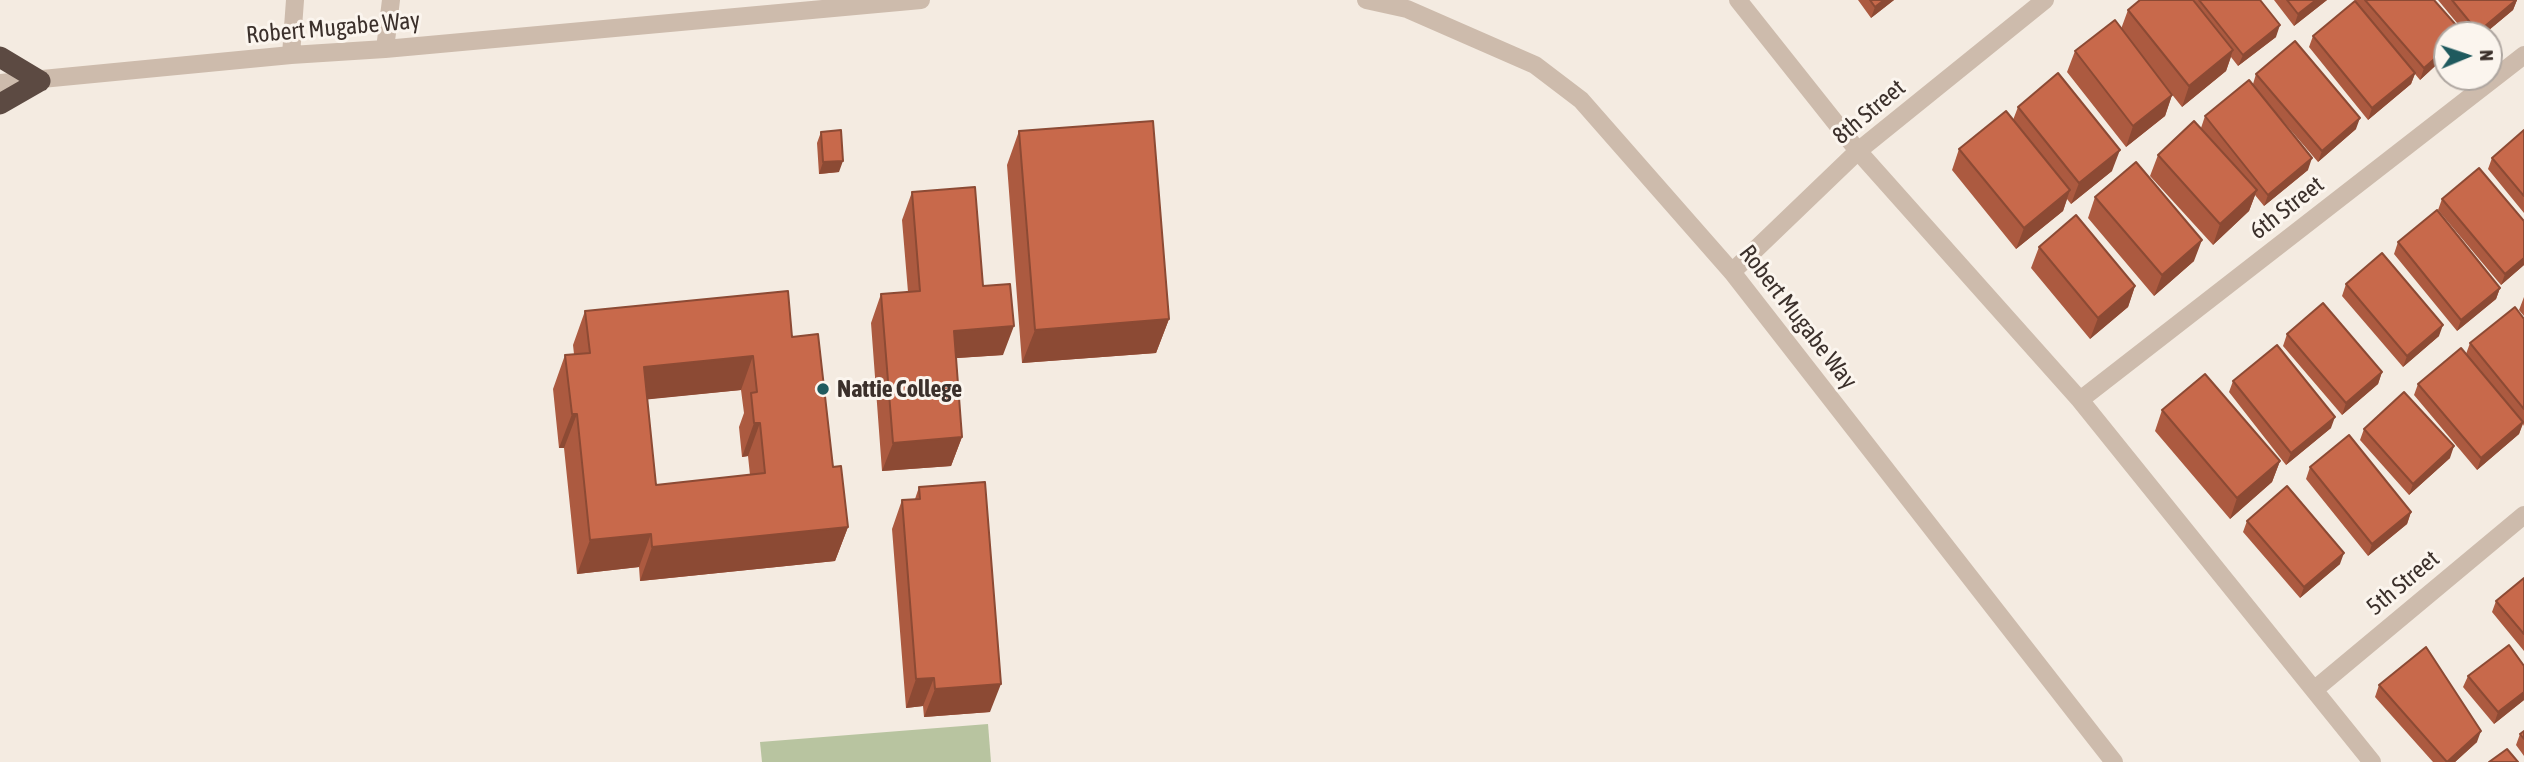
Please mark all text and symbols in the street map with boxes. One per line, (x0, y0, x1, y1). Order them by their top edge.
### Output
street label: Robert Mugabe Way (245, 6, 421, 50)
north arrow (2433, 21, 2503, 91)
text: N (2476, 49, 2498, 61)
street label: 8th Street (1827, 73, 1911, 151)
street label: 6th Street (2244, 170, 2330, 246)
street label: Robert Mugabe Way (1733, 239, 1863, 395)
place label: Nattie College (837, 375, 962, 403)
marker: Nattie College (815, 381, 831, 397)
street label: 5th Street (2361, 544, 2445, 622)

